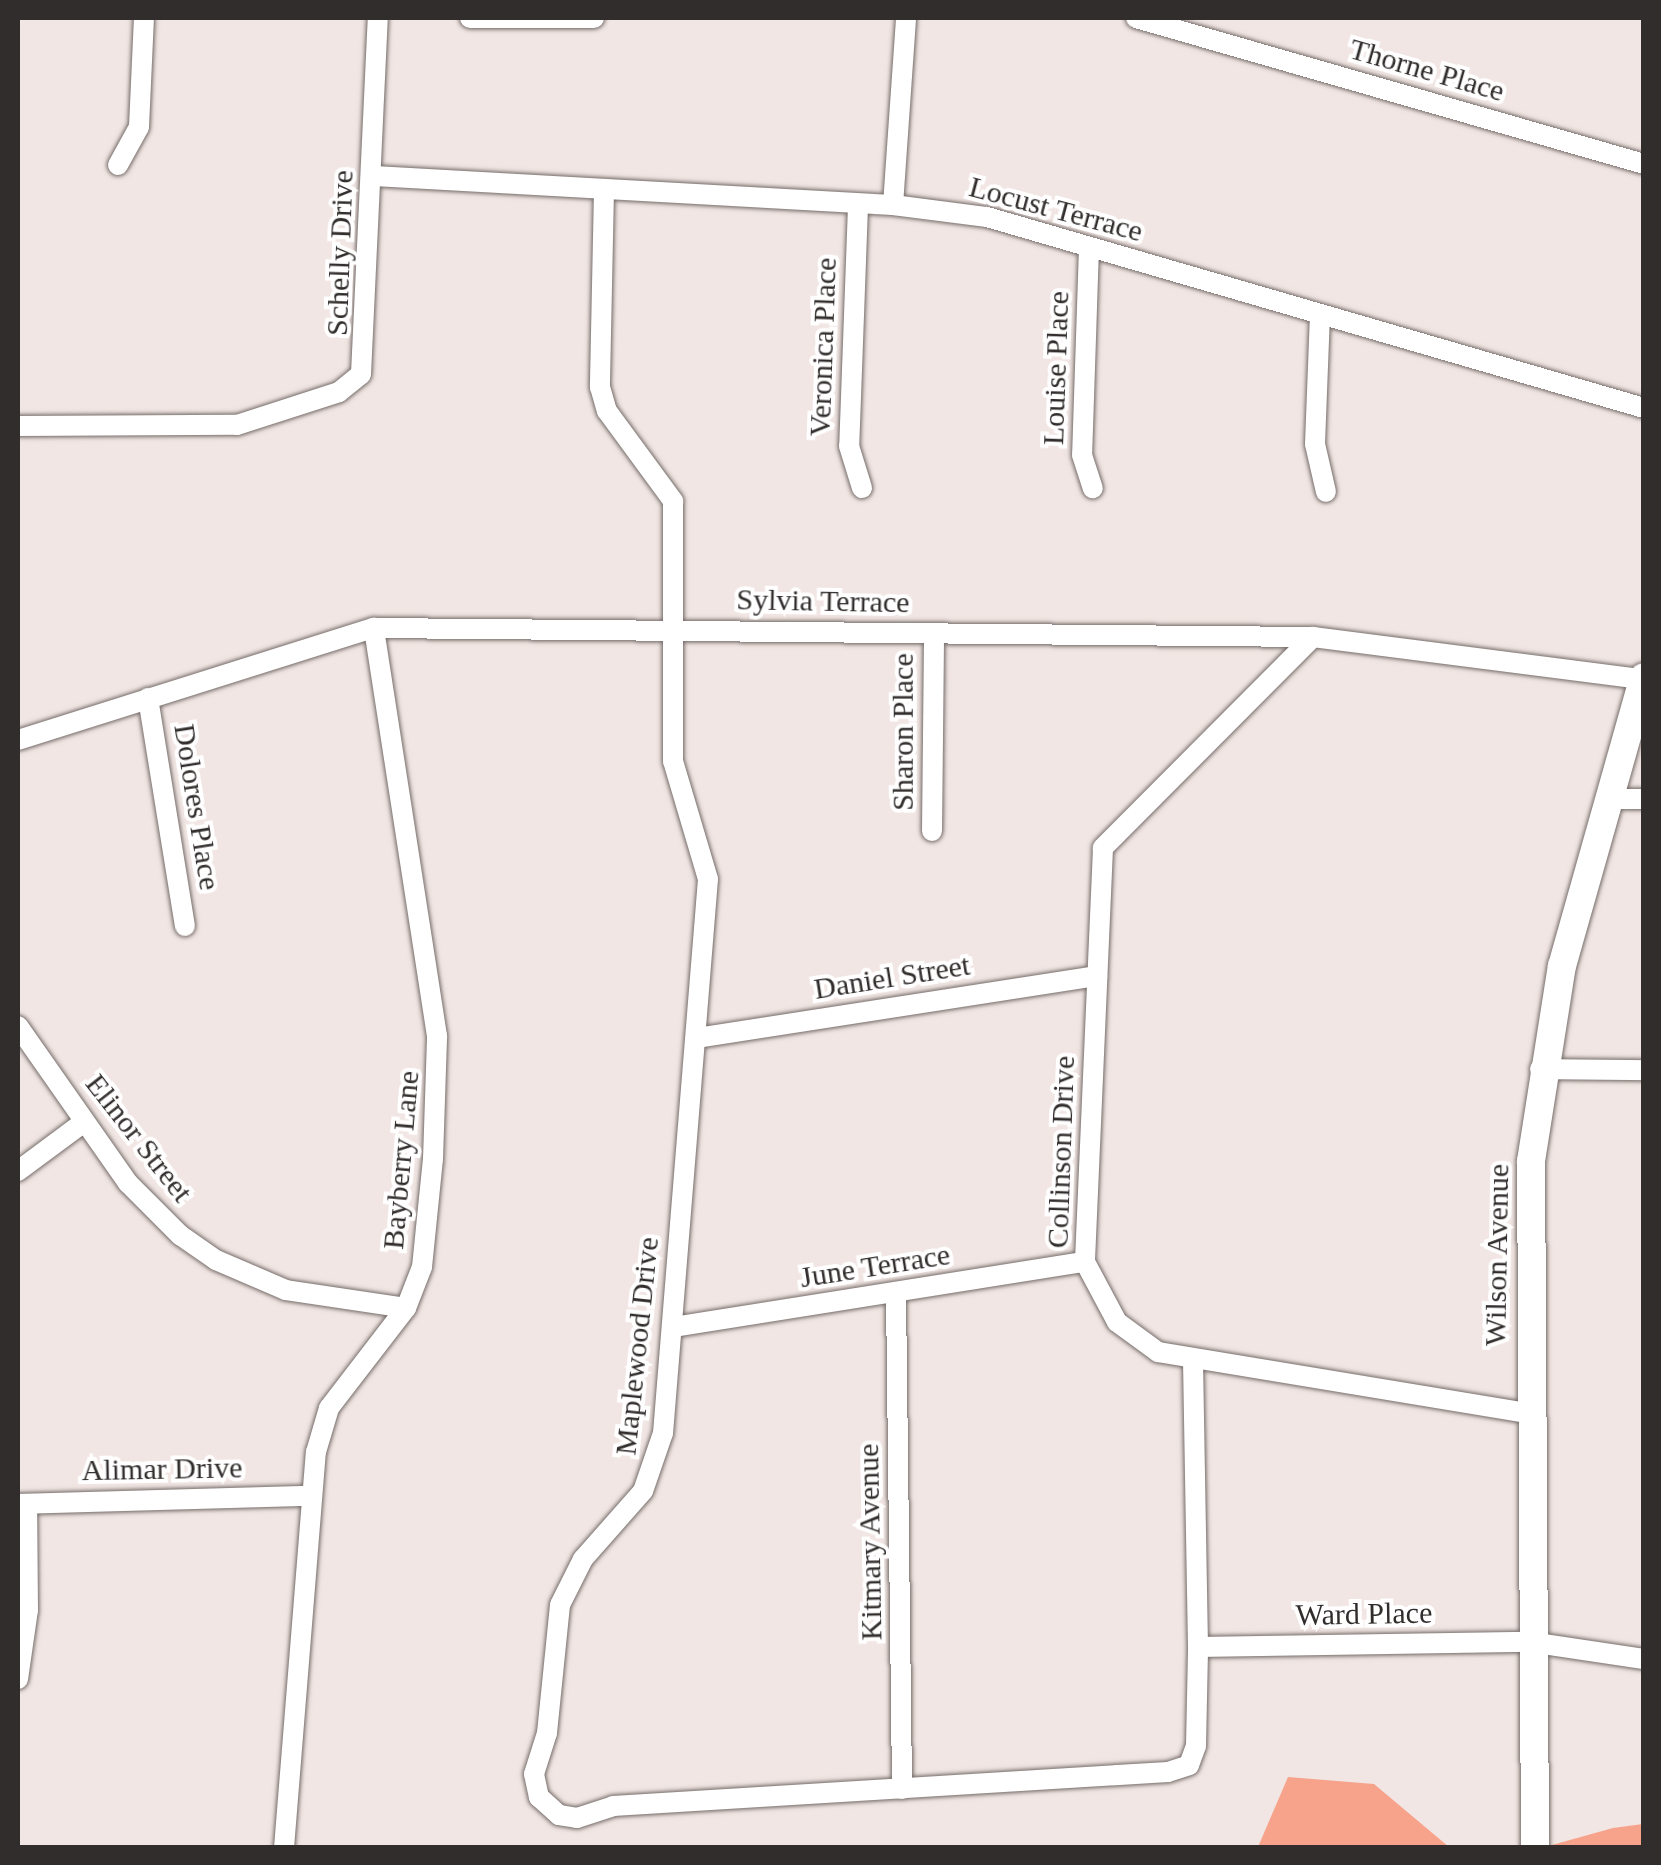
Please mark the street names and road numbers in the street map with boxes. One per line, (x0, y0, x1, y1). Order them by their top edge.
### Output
street label: Thorne Place (1346, 31, 1508, 109)
street label: Locust Terrace (965, 168, 1147, 250)
street label: Schelly Drive (319, 170, 361, 336)
street label: Veronica Place (802, 257, 844, 437)
street label: Louise Place (1035, 290, 1077, 446)
street label: Sylvia Terrace (736, 581, 910, 621)
street label: Sharon Place (885, 653, 921, 811)
street label: Dolores Place (166, 721, 228, 893)
street label: Daniel Street (811, 947, 973, 1007)
street label: Collinson Drive (1040, 1055, 1082, 1249)
street label: Elinor Street (78, 1067, 200, 1209)
street label: Bayberry Lane (375, 1069, 427, 1251)
street label: Wilson Avenue (1477, 1163, 1517, 1347)
street label: Maplewood Drive (608, 1235, 666, 1457)
street label: June Terrace (797, 1236, 953, 1296)
street label: Kitmary Avenue (850, 1442, 890, 1642)
street label: Alimar Drive (81, 1450, 243, 1488)
street label: Ward Place (1295, 1595, 1433, 1633)

